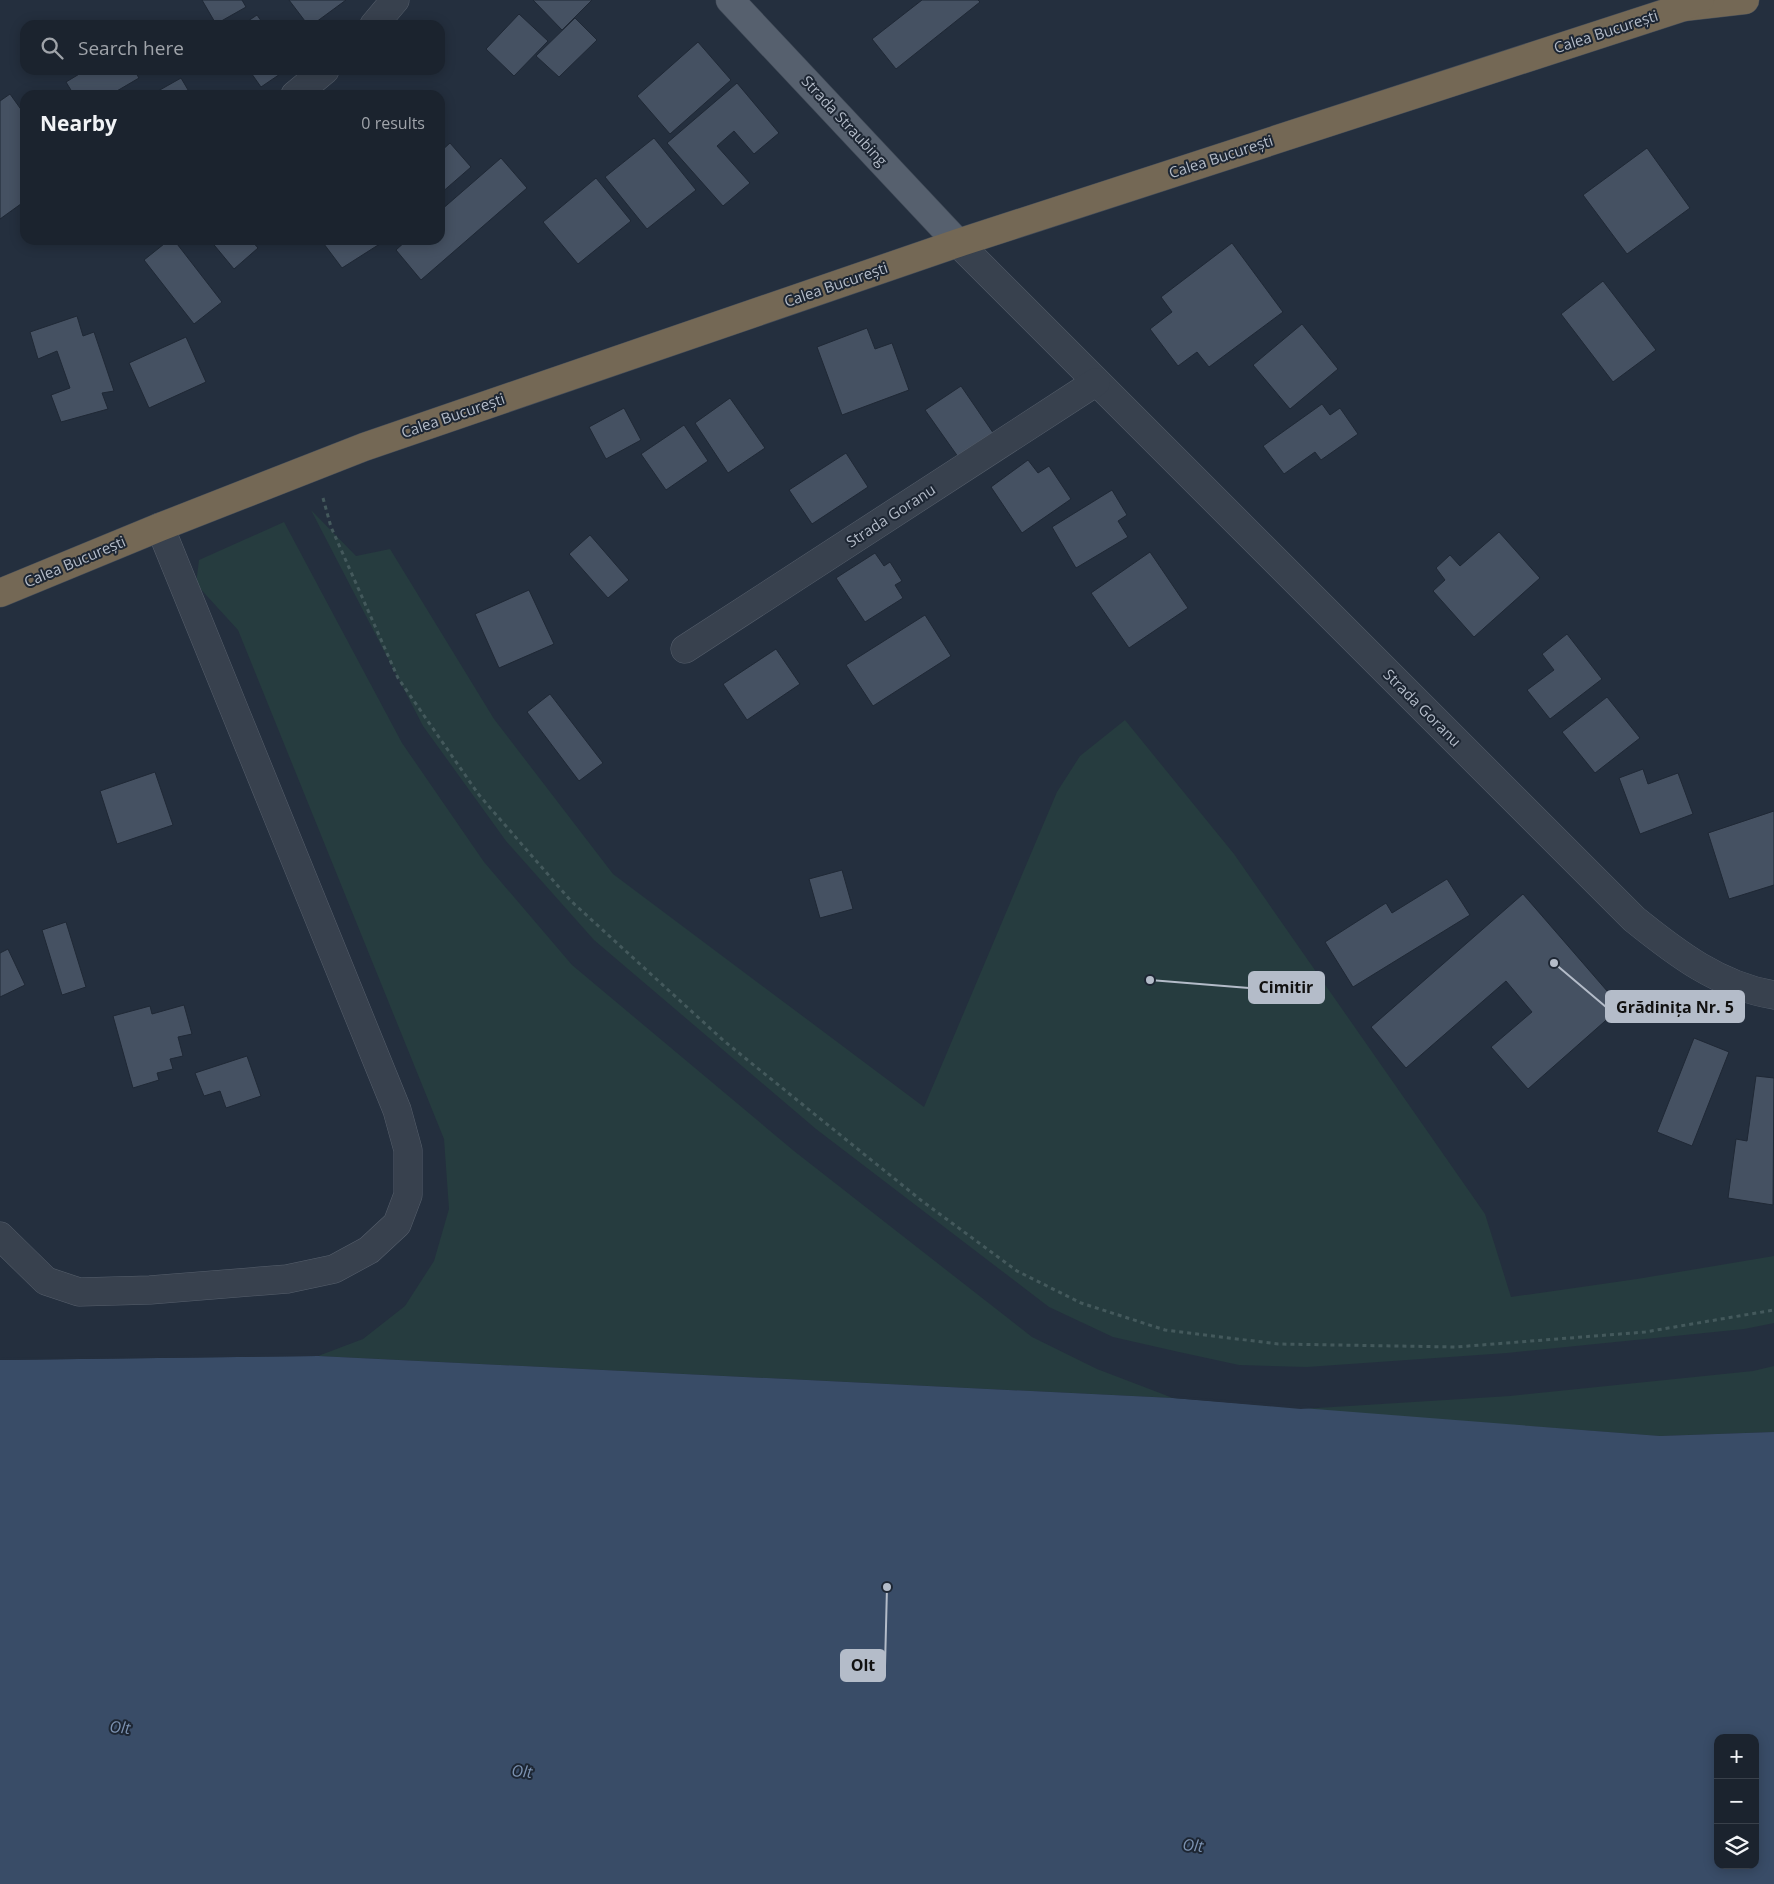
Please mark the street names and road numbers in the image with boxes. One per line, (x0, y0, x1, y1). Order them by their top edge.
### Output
street label: Calea București (1551, 5, 1660, 57)
street label: Strada Straubing (798, 71, 892, 170)
street label: Calea București (1166, 130, 1275, 182)
street label: Calea București (781, 257, 890, 311)
street label: Calea București (398, 388, 507, 442)
street label: Strada Goranu (842, 479, 939, 551)
street label: Calea București (21, 531, 128, 591)
street label: Strada Goranu (1379, 664, 1466, 751)

